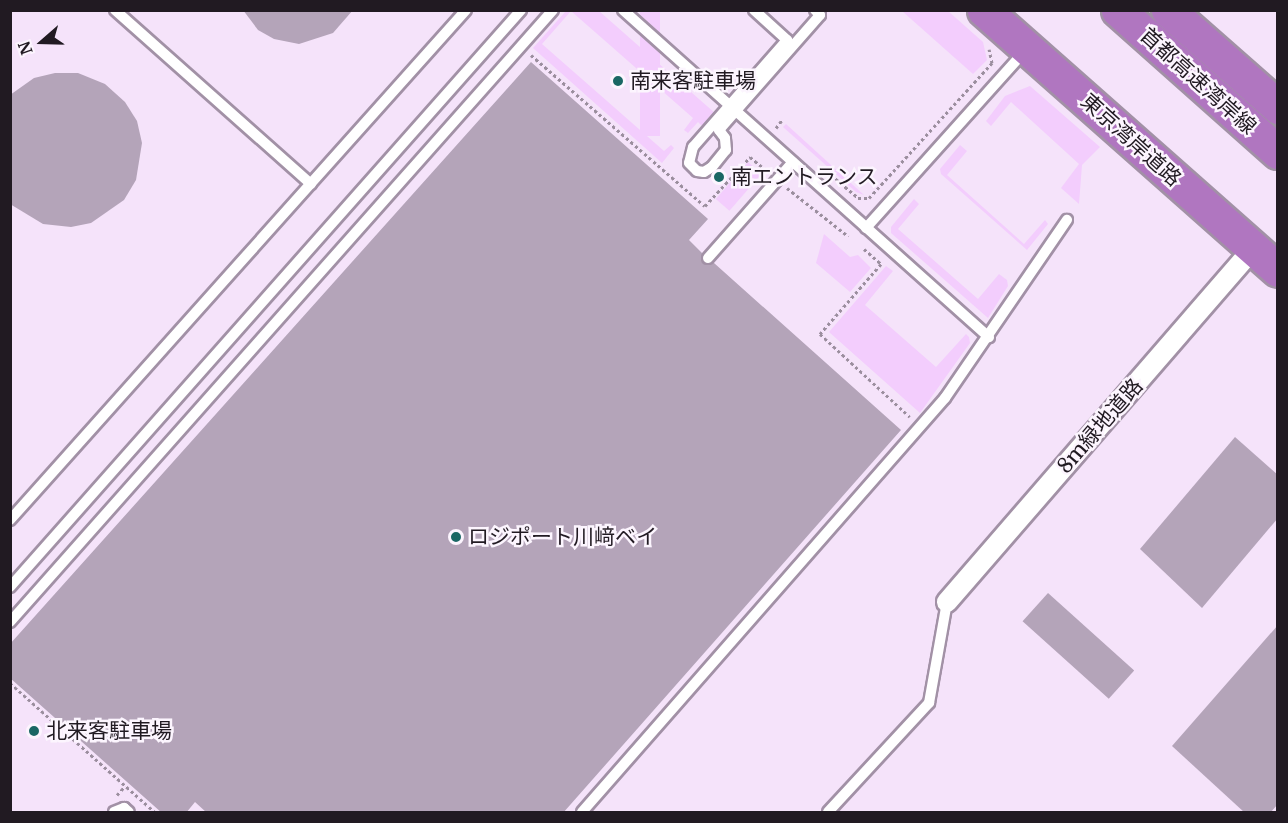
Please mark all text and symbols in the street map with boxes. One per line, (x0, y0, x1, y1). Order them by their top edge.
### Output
north arrow (12, 12, 72, 72)
street label: 首都高速湾岸線 (1135, 22, 1261, 140)
text: N (14, 39, 37, 58)
place label: 南来客駐車場 (630, 68, 756, 94)
marker: 南来客駐車場 (611, 74, 625, 88)
street label: 東京湾岸道路 (1076, 88, 1186, 192)
place label: 南エントランス (731, 164, 878, 190)
marker: 南エントランス (712, 170, 726, 184)
street label: 8m緑地道路 (1052, 373, 1148, 479)
place label: ロジポート川﨑ベイ (468, 524, 657, 550)
marker: ロジポート川﨑ベイ (449, 530, 463, 544)
place label: 北来客駐車場 (46, 718, 172, 744)
marker: 北来客駐車場 (27, 724, 41, 738)

